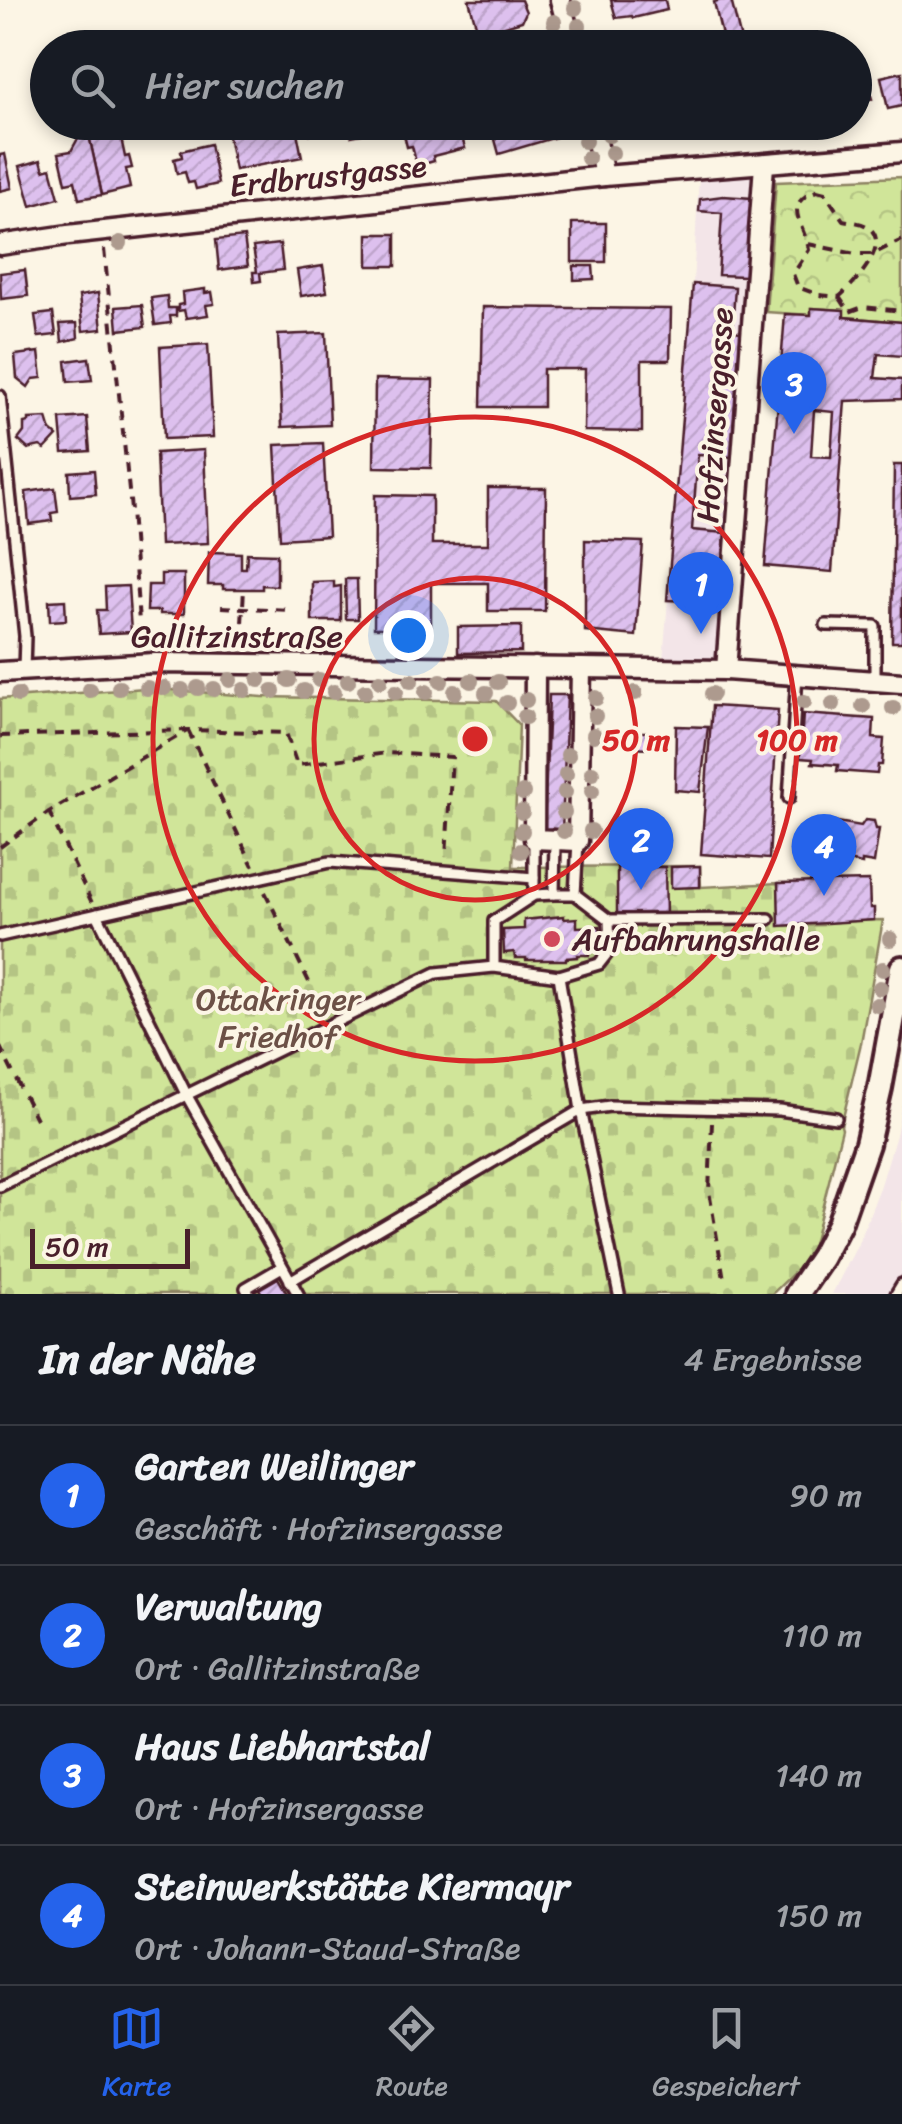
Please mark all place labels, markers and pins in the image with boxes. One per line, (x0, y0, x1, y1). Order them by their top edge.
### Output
pin: 3 (762, 352, 826, 434)
pin: 1 (668, 552, 734, 634)
centre of rings (457, 721, 493, 757)
pin: 2 (608, 808, 674, 890)
pin: 4 (792, 814, 856, 896)
place label: Aufbahrungshalle (571, 911, 820, 968)
marker: Aufbahrungshalle (541, 928, 563, 950)

